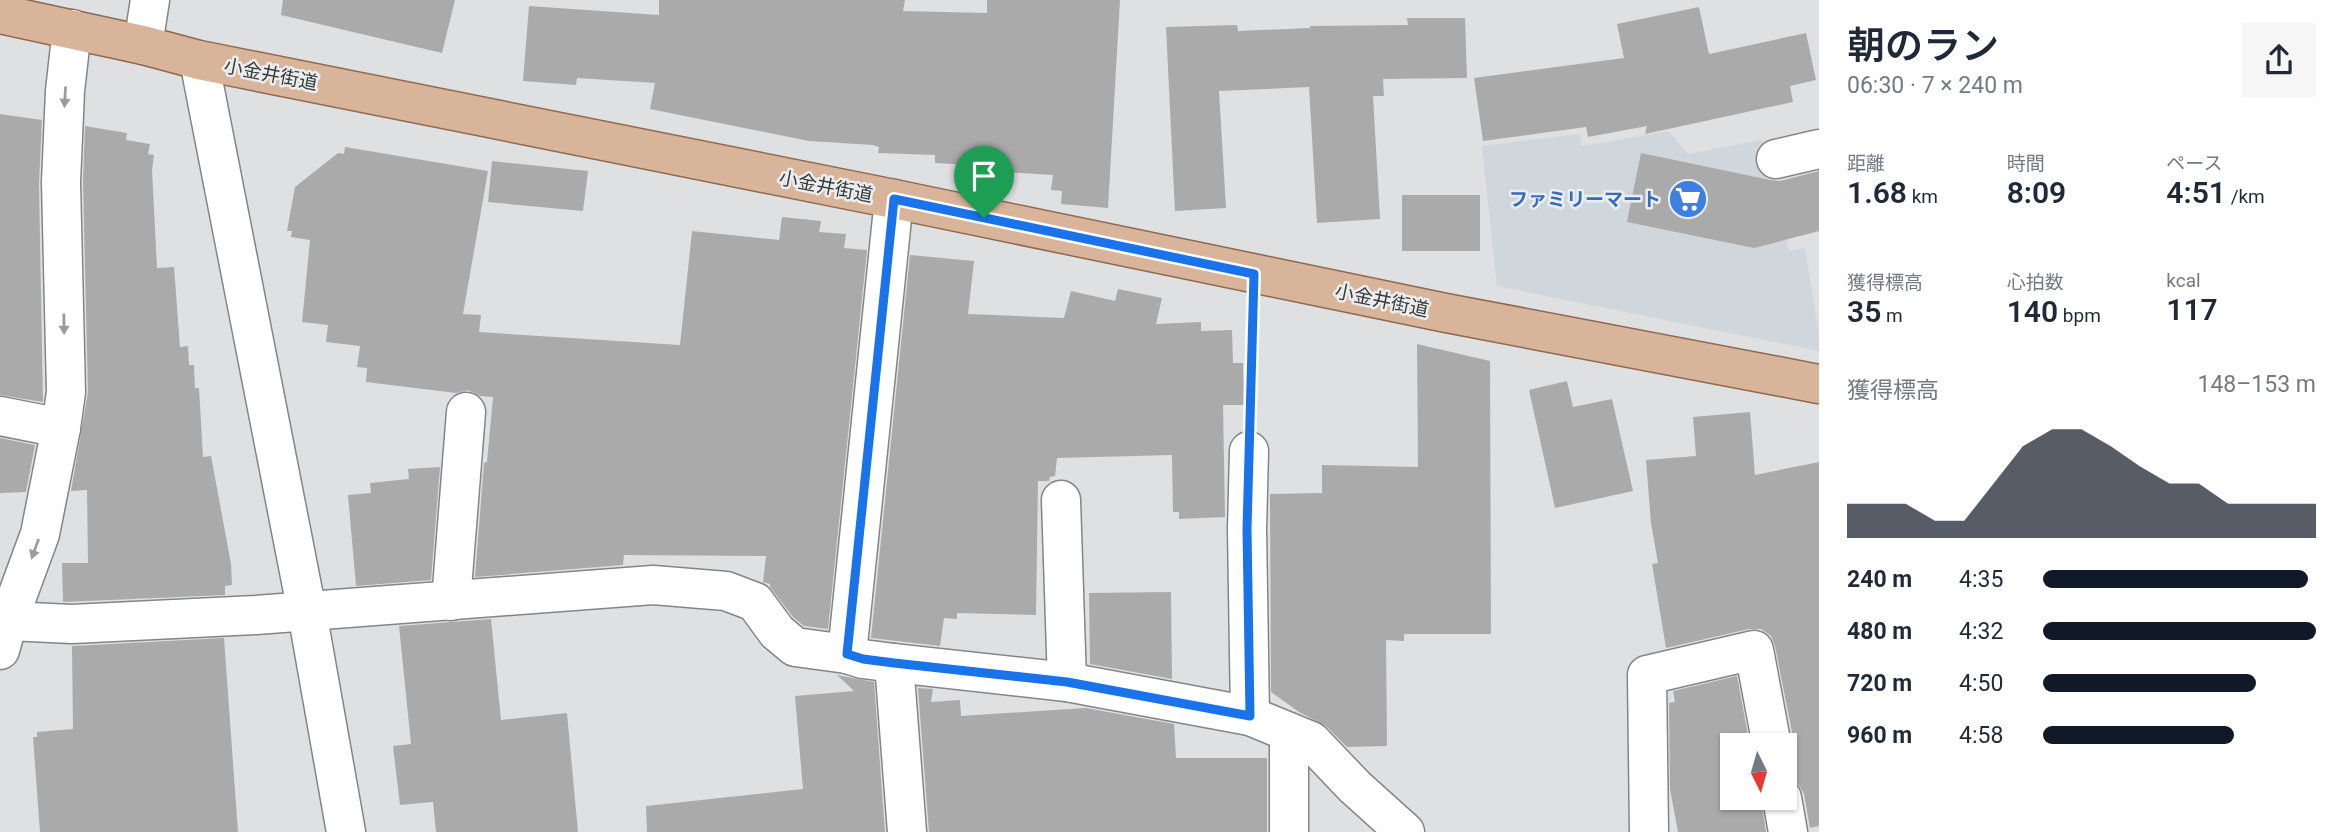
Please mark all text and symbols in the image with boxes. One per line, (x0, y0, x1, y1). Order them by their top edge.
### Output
button: share (2242, 23, 2316, 97)
text: 朝のラン (1847, 24, 1999, 68)
street label: 小金井街道 (222, 54, 320, 95)
text: 06:30 · 7 × 240 m (1847, 72, 2023, 99)
one-way arrow (59, 86, 70, 108)
pin (954, 146, 1014, 218)
text: 距離 (1847, 152, 1885, 175)
text: 時間 (2007, 152, 2045, 175)
text: ペース (2166, 152, 2222, 175)
icon: arrive (965, 157, 1003, 195)
street label: 小金井街道 (777, 166, 875, 207)
text: 1.68 (1847, 175, 1907, 210)
text: 8:09 (2007, 175, 2066, 210)
text: 4:51 (2166, 175, 2226, 210)
supermarket icon: ファミリーマート (1667, 178, 1709, 220)
text: km (1907, 185, 1938, 208)
text: /km (2226, 185, 2265, 208)
place label: ファミリーマート (1509, 188, 1661, 211)
text: kcal (2166, 269, 2201, 292)
text: 獲得標高 (1847, 271, 1923, 294)
text: 心拍数 (2007, 271, 2064, 294)
street label: 小金井街道 (1333, 279, 1431, 322)
text: 117 (2166, 292, 2218, 327)
text: 35 (1847, 294, 1881, 329)
text: 140 (2007, 294, 2058, 329)
text: m (1881, 304, 1903, 327)
text: bpm (2058, 304, 2101, 327)
one-way arrow (59, 314, 70, 336)
text: 148–153 m (2197, 371, 2316, 398)
text: 獲得標高 (1847, 377, 1939, 404)
one-way arrow (29, 538, 40, 559)
text: 240 m (1847, 566, 1912, 593)
text: 4:35 (1959, 566, 2003, 593)
text: 480 m (1847, 618, 1912, 645)
text: 4:32 (1959, 618, 2003, 645)
text: 720 m (1847, 670, 1912, 697)
text: 4:50 (1959, 670, 2003, 697)
text: 960 m (1847, 722, 1912, 749)
text: 4:58 (1959, 722, 2003, 749)
north arrow (1720, 733, 1797, 810)
map controls (1720, 733, 1797, 810)

